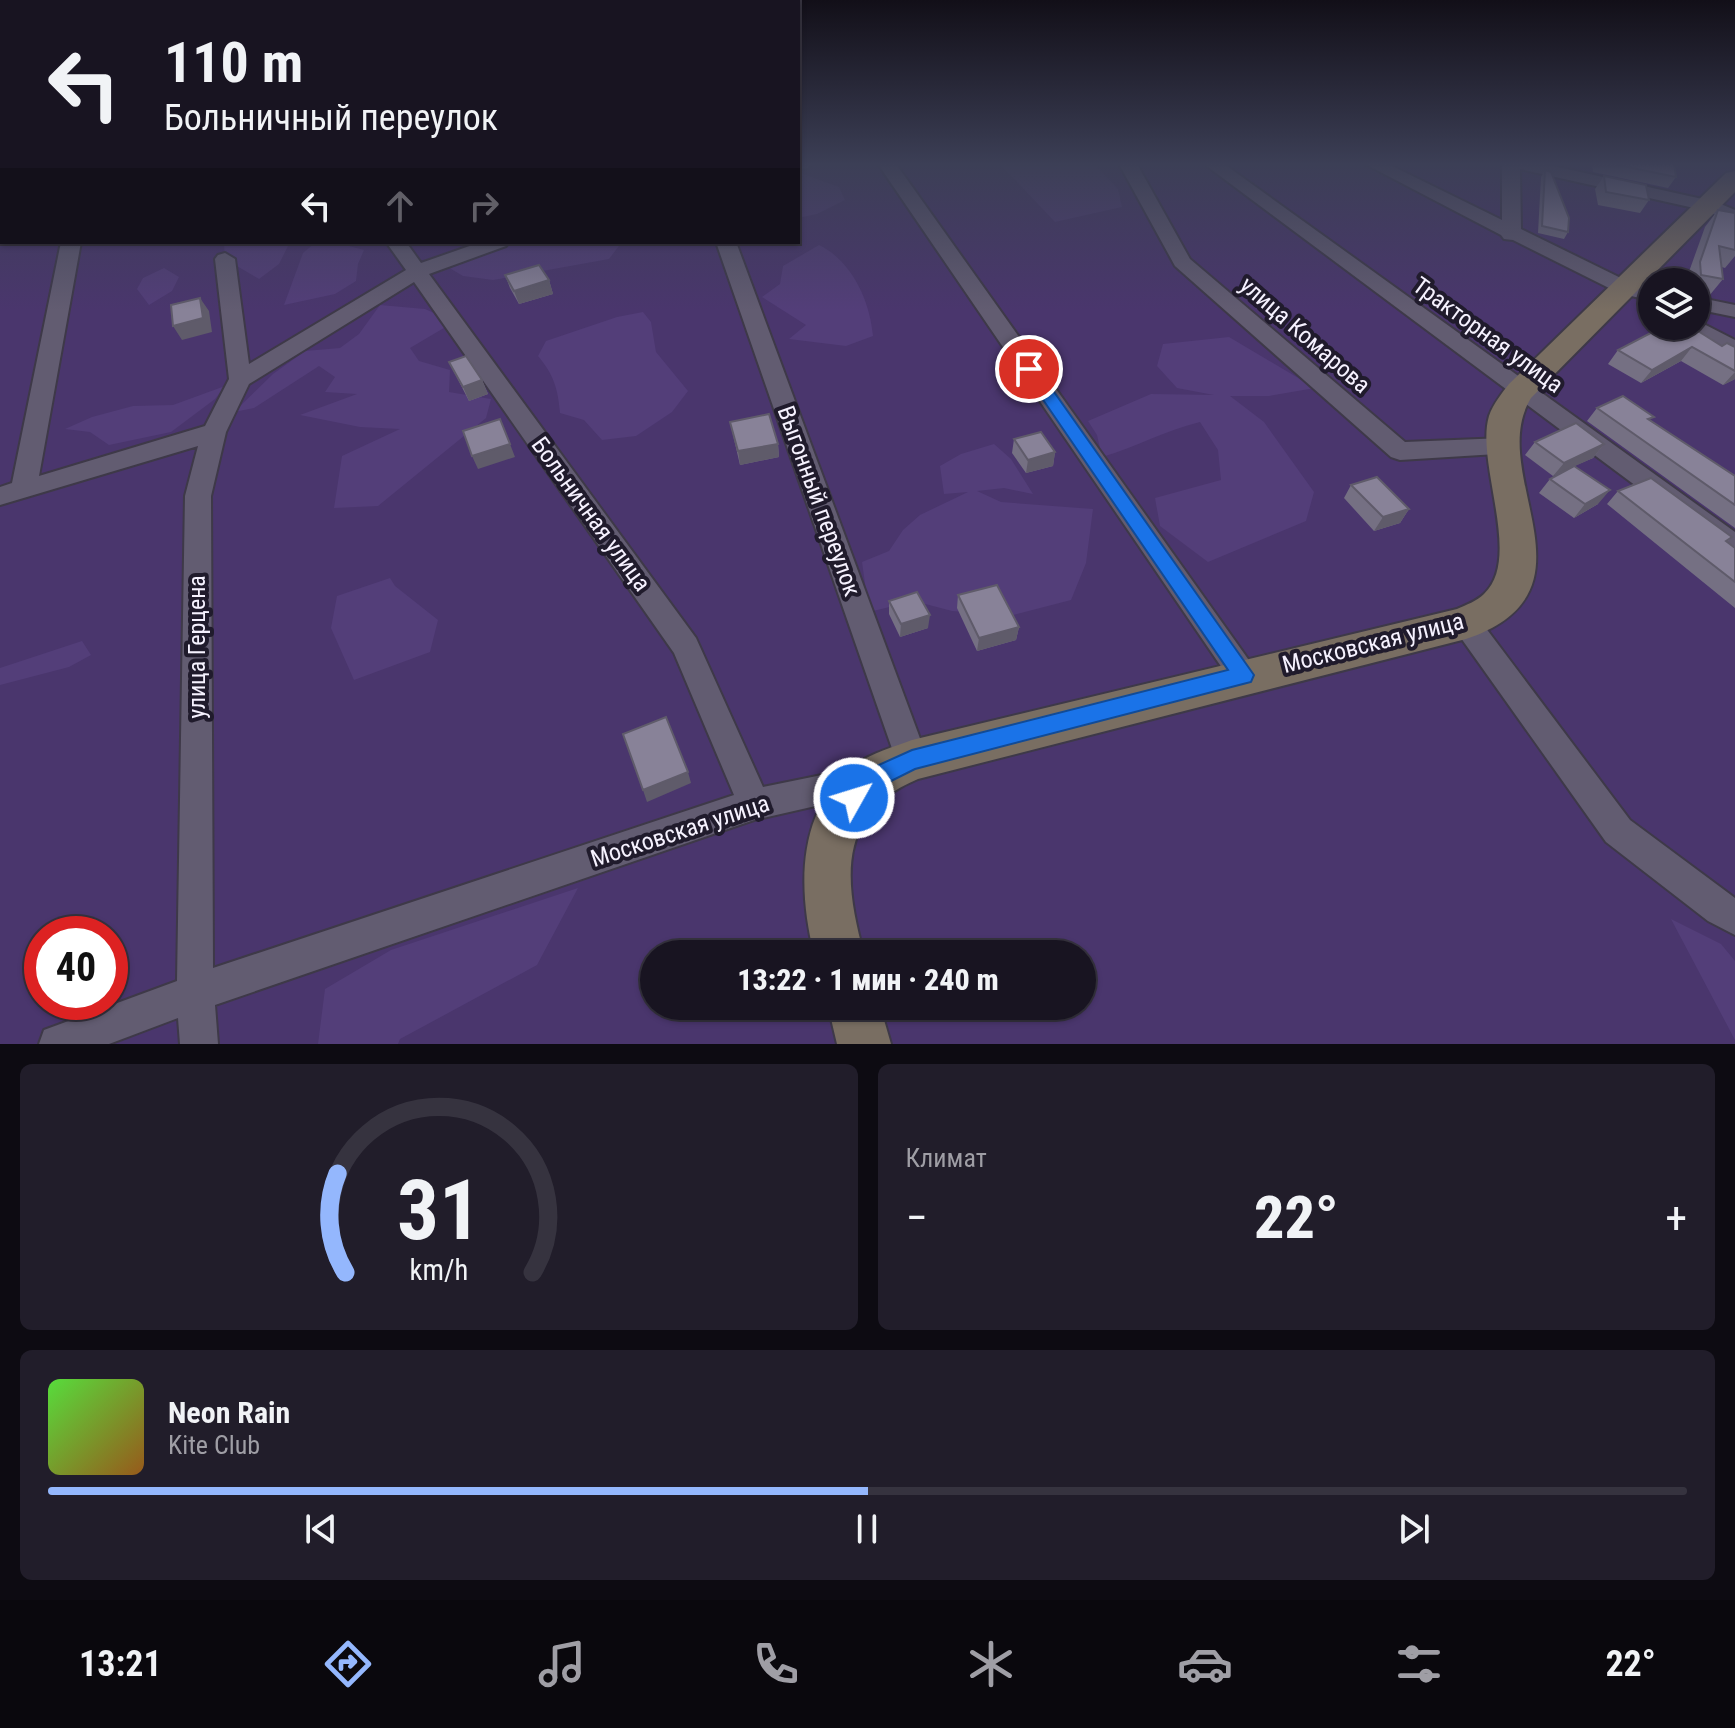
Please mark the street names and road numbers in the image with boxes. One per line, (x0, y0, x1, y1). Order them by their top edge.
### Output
street label: улица Комарова (1234, 271, 1376, 399)
street label: Тракторная улица (1408, 271, 1568, 399)
street label: Выгонный переулок (772, 402, 867, 600)
street label: Больничная улица (526, 431, 656, 597)
street label: улица Герцена (183, 575, 211, 719)
street label: Московская улица (1279, 607, 1467, 679)
street label: Московская улица (587, 789, 773, 873)

